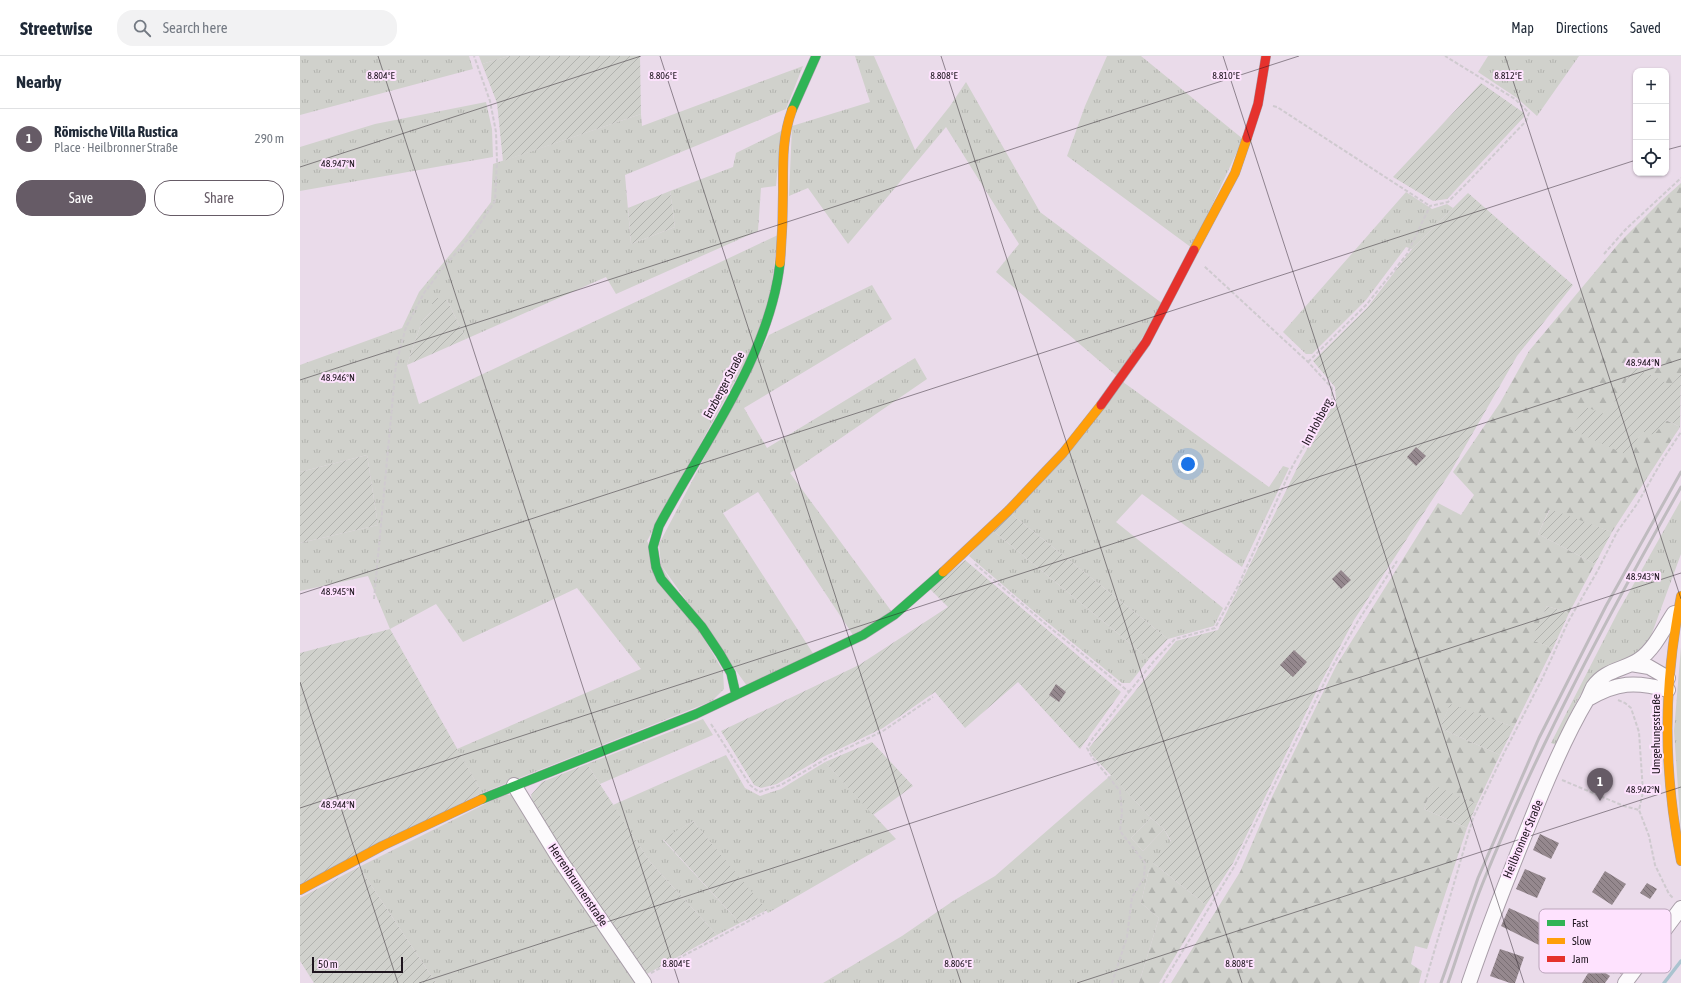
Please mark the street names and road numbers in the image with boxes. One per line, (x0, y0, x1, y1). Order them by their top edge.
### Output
street label: Enzberger Straße (701, 349, 747, 421)
street label: Im Hohberg (1299, 395, 1336, 448)
street label: Umgehungsstraße (1649, 694, 1663, 774)
street label: Heilbronner Straße (1500, 798, 1546, 880)
street label: Herrenbrunnenstraße (545, 841, 611, 929)

